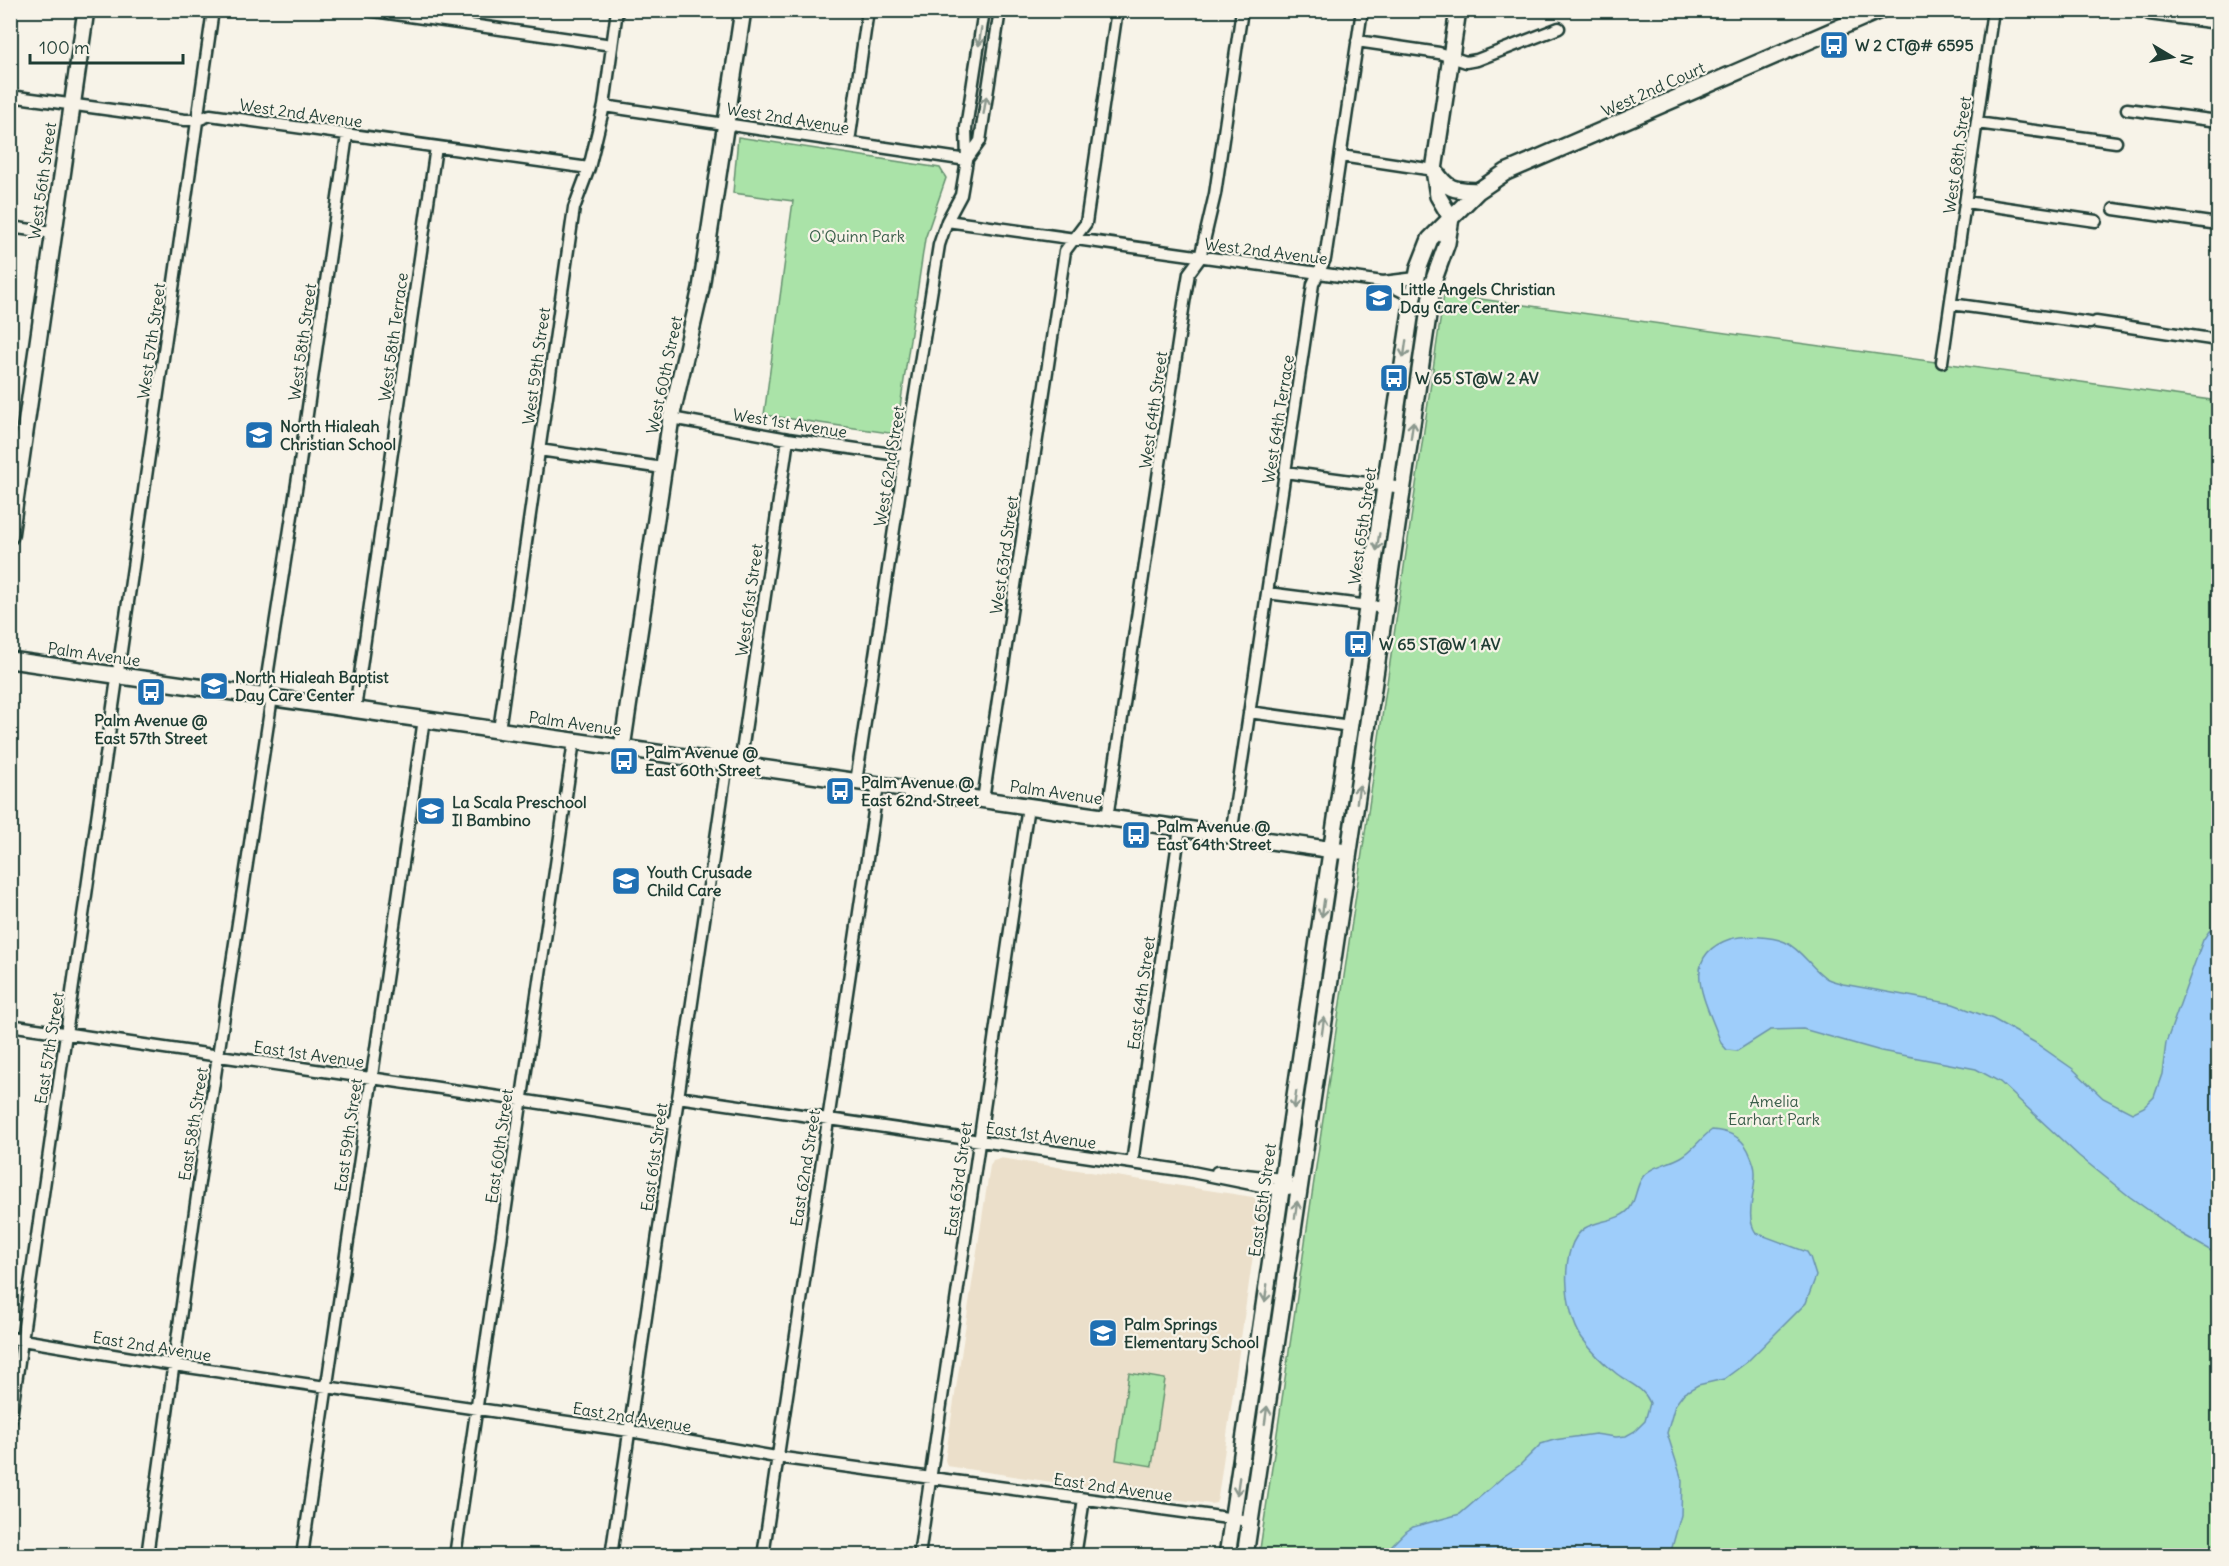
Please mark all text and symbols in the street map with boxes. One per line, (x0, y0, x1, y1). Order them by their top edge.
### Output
scale bar (30, 27, 183, 65)
one-way arrow (974, 27, 985, 46)
north arrow (2142, 27, 2202, 87)
bus stop icon: W 2 CT@# 6595 (1818, 29, 1850, 61)
place label: W 2 CT@# 6595 (1855, 35, 1974, 56)
text: 100 m (39, 36, 90, 59)
text: N (2176, 52, 2198, 67)
street label: West 2nd Court (1598, 57, 1708, 121)
street label: West 2nd Avenue (238, 94, 364, 132)
street label: West 68th Street (1939, 94, 1975, 215)
one-way arrow (980, 96, 991, 116)
street label: West 2nd Avenue (725, 98, 851, 138)
street label: West 56th Street (24, 120, 60, 241)
park label: O'Quinn Park (809, 226, 905, 246)
street label: West 2nd Avenue (1203, 234, 1329, 268)
street label: West 58th Terrace (374, 271, 412, 403)
place label: Little Angels Christian Day Care Center (1400, 279, 1555, 318)
street label: West 57th Street (133, 281, 169, 400)
street label: West 58th Street (284, 281, 320, 402)
school or university icon: Little Angels Christian Day Care Center (1363, 282, 1395, 314)
street label: West 59th Street (518, 305, 554, 426)
street label: West 60th Street (642, 314, 686, 436)
one-way arrow (1400, 338, 1411, 358)
street label: West 64th Street (1135, 349, 1171, 470)
street label: West 64th Terrace (1258, 353, 1298, 485)
bus stop icon: W 65 ST@W 2 AV (1378, 362, 1410, 394)
place label: W 65 ST@W 2 AV (1415, 368, 1539, 389)
street label: West 62nd Street (870, 403, 909, 528)
street label: West 1st Avenue (731, 404, 849, 442)
place label: North Hialeah Christian School (280, 416, 396, 454)
school or university icon: North Hialeah Christian School (243, 419, 275, 451)
one-way arrow (1406, 421, 1417, 440)
street label: West 65th Street (1344, 465, 1380, 586)
street label: West 63rd Street (986, 494, 1022, 616)
one-way arrow (1372, 531, 1383, 551)
street label: West 61st Street (731, 542, 767, 658)
bus stop icon: W 65 ST@W 1 AV (1342, 628, 1374, 660)
place label: W 65 ST@W 1 AV (1379, 634, 1500, 655)
street label: Palm Avenue (46, 638, 142, 670)
place label: North Hialeah Baptist Day Care Center (235, 667, 389, 706)
school or university icon: North Hialeah Baptist Day Care Center (198, 670, 230, 702)
bus stop icon: Palm Avenue @ East 57th Street (135, 676, 167, 708)
street label: Palm Avenue (527, 707, 623, 739)
place label: Palm Avenue @ East 57th Street (94, 710, 208, 748)
place label: Palm Avenue @ East 60th Street (645, 742, 761, 780)
bus stop icon: Palm Avenue @ East 60th Street (608, 745, 640, 777)
place label: Palm Avenue @ East 62nd Street (861, 772, 980, 810)
bus stop icon: Palm Avenue @ East 62nd Street (824, 775, 856, 807)
street label: Palm Avenue (1008, 776, 1104, 808)
one-way arrow (1352, 785, 1363, 805)
place label: La Scala Preschool Il Bambino (452, 792, 587, 830)
school or university icon: La Scala Preschool Il Bambino (415, 795, 447, 827)
place label: Palm Avenue @ East 64th Street (1157, 816, 1272, 854)
bus stop icon: Palm Avenue @ East 64th Street (1120, 819, 1152, 851)
place label: Youth Crusade Child Care (646, 862, 753, 900)
school or university icon: Youth Crusade Child Care (610, 865, 642, 897)
one-way arrow (1318, 897, 1329, 917)
street label: East 64th Street (1123, 934, 1159, 1051)
street label: East 57th Street (30, 990, 68, 1105)
one-way arrow (1318, 1016, 1329, 1036)
street label: East 1st Avenue (253, 1036, 365, 1072)
street label: East 58th Street (174, 1065, 212, 1182)
street label: East 59th Street (330, 1076, 366, 1193)
street label: East 60th Street (481, 1087, 517, 1205)
one-way arrow (1289, 1090, 1300, 1110)
park label: Amelia Earhart Park (1728, 1091, 1820, 1129)
street label: East 61st Street (636, 1101, 672, 1213)
street label: East 62nd Street (786, 1108, 824, 1228)
street label: East 1st Avenue (985, 1117, 1097, 1153)
street label: East 63rd Street (940, 1120, 976, 1238)
street label: East 65th Street (1244, 1141, 1280, 1258)
one-way arrow (1291, 1201, 1302, 1221)
one-way arrow (1261, 1283, 1272, 1303)
place label: Palm Springs Elementary School (1124, 1314, 1259, 1353)
school or university icon: Palm Springs Elementary School (1087, 1317, 1119, 1349)
street label: East 2nd Avenue (91, 1327, 213, 1365)
street label: East 2nd Avenue (571, 1398, 693, 1436)
one-way arrow (1260, 1405, 1271, 1425)
street label: East 2nd Avenue (1052, 1469, 1174, 1505)
one-way arrow (1232, 1476, 1243, 1496)

